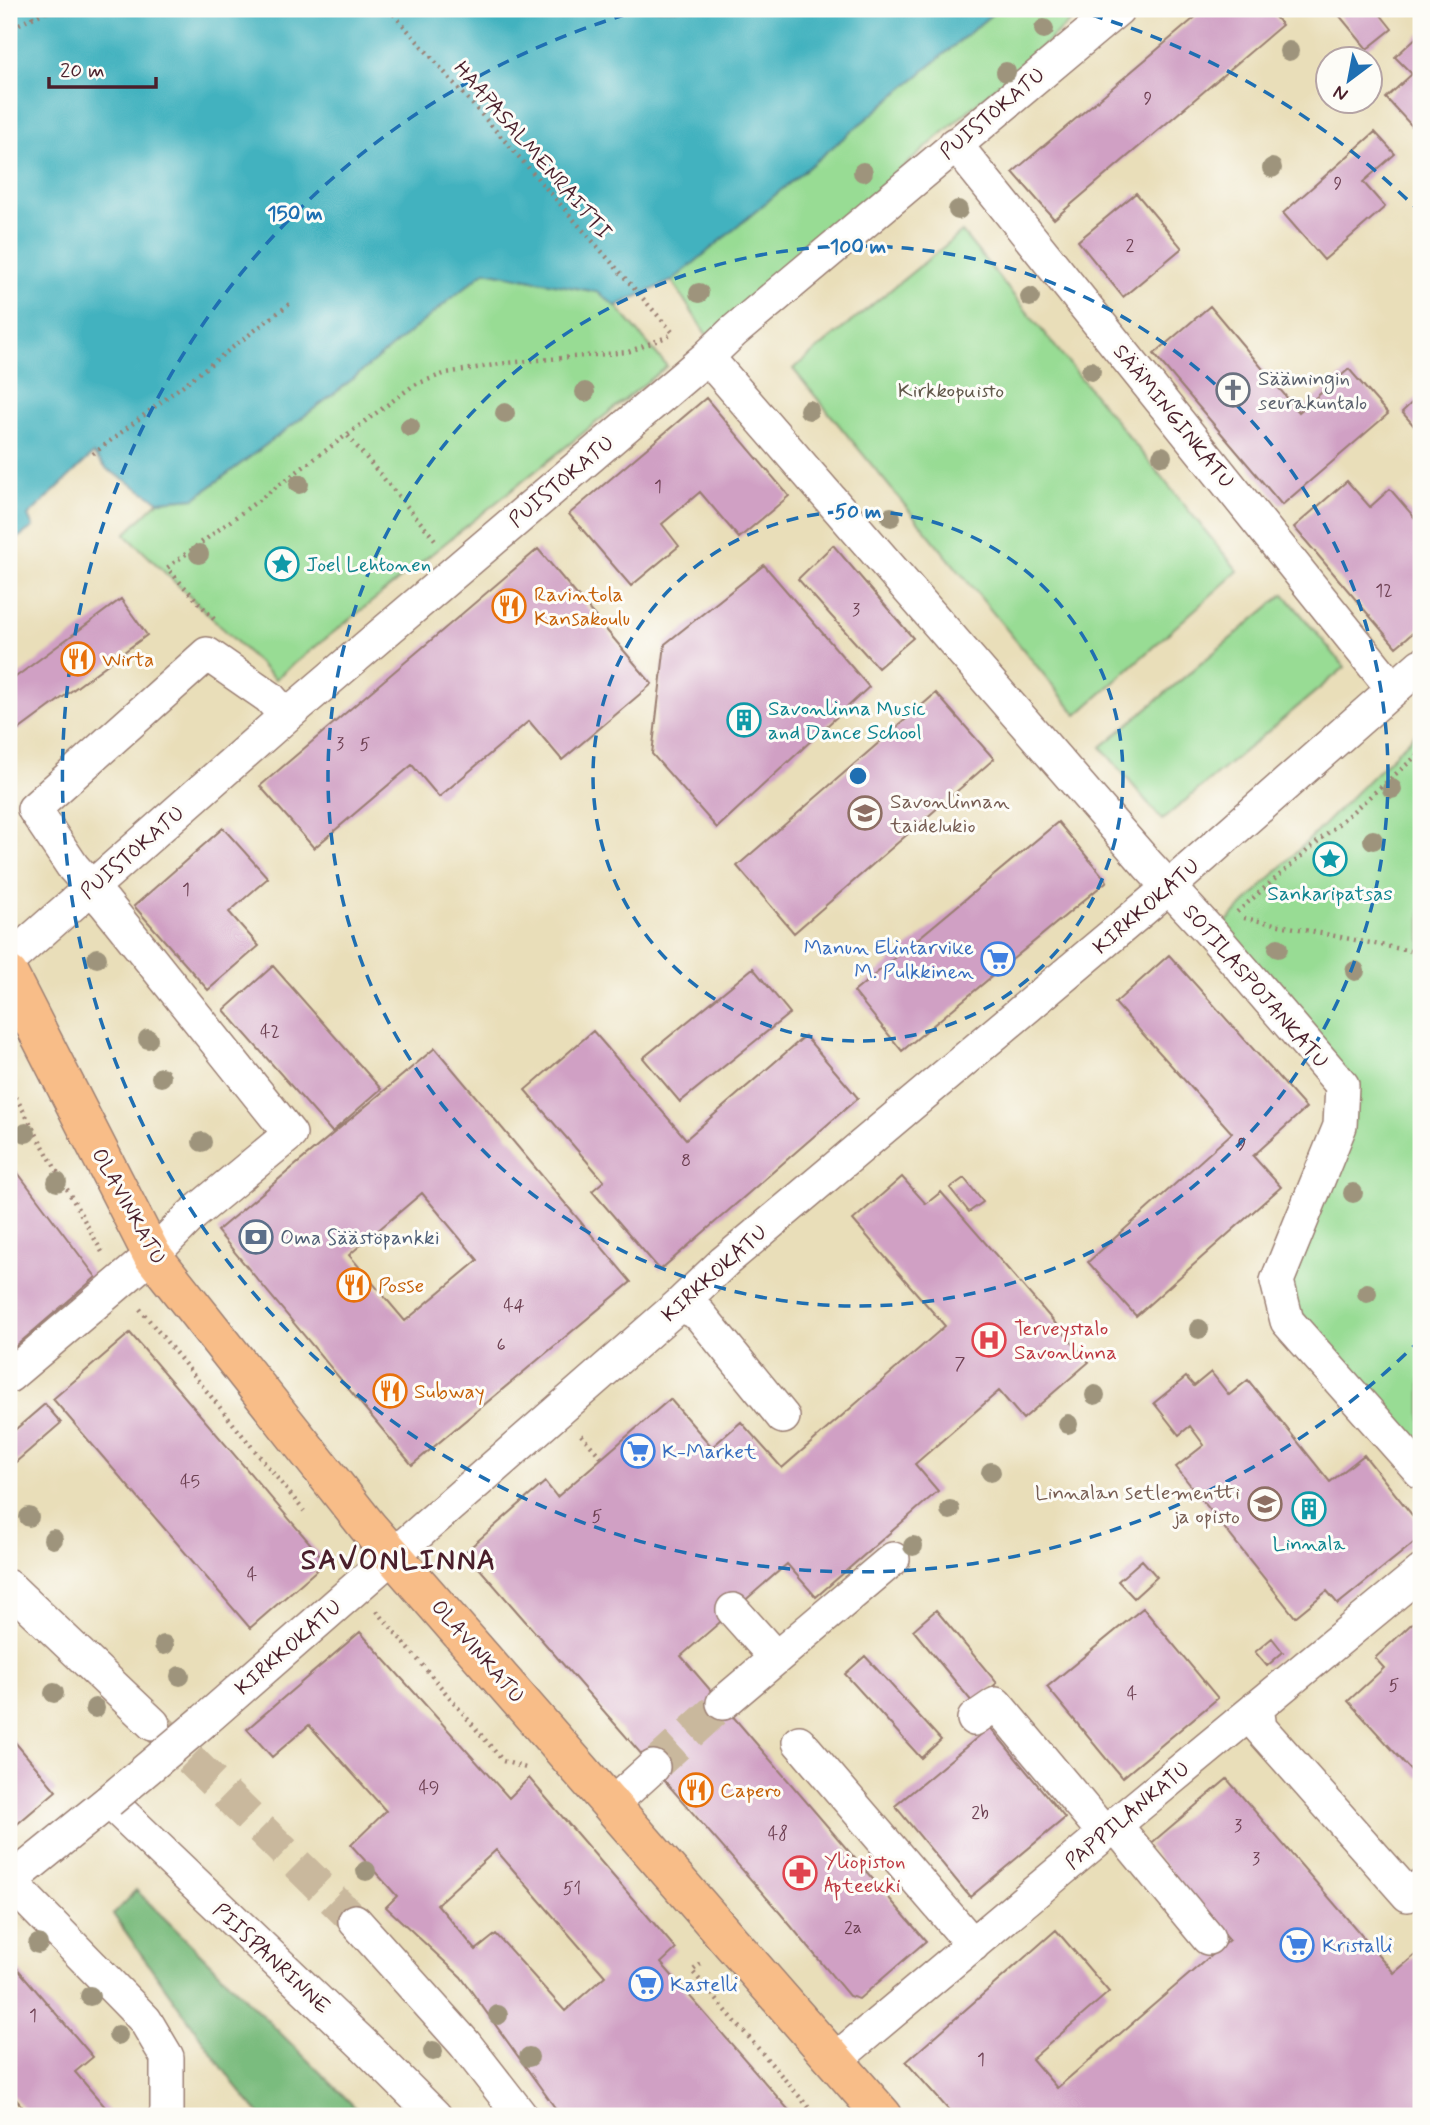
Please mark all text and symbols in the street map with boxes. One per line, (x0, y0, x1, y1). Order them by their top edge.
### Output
scale bar (49, 46, 156, 90)
north arrow (1314, 46, 1384, 116)
street label: HAAPASALMENRAITTI (447, 55, 618, 246)
text: 20 m (60, 57, 105, 85)
street label: PUISTOKATU (934, 62, 1051, 166)
text: N (1329, 79, 1353, 107)
house number: 9 (1144, 87, 1153, 111)
house number: 9 (1334, 172, 1343, 196)
text: 150 m (267, 200, 323, 228)
text: 100 m (830, 233, 886, 261)
house number: 2 (1126, 234, 1135, 258)
street label: SÄÄMINGINKATU (1106, 339, 1240, 495)
place label: Säämingin seurakuntalo (1258, 365, 1367, 417)
church icon: Säämingin seurakuntalo (1214, 371, 1252, 409)
park label: Kirkkopuisto (898, 377, 1004, 405)
street label: PUISTOKATU (503, 430, 620, 534)
house number: 1 (654, 475, 662, 499)
text: 50 m (835, 498, 882, 526)
place icon: Joel Lehtonen (263, 545, 301, 583)
place label: Joel Lehtonen (306, 551, 431, 579)
house number: 12 (1375, 579, 1393, 603)
place label: Ravintola Kansakoulu (534, 581, 630, 633)
restaurant icon: Ravintola Kansakoulu (490, 587, 528, 625)
house number: 3 (852, 598, 860, 622)
restaurant icon: Wirta (59, 640, 97, 678)
place label: Wirta (102, 646, 154, 674)
place label: Savonlinna Music and Dance School (768, 695, 926, 747)
building icon: Savonlinna Music and Dance School (725, 701, 763, 739)
house number: 3 (336, 732, 344, 756)
house number: 5 (360, 733, 371, 757)
centre of rings (846, 764, 870, 788)
place label: Savonlinnan taidelukio (889, 788, 1010, 840)
school or university icon: Savonlinnan taidelukio (846, 794, 884, 832)
street label: PUISTOKATU (75, 800, 191, 906)
place icon: Sankaripatsas (1311, 840, 1349, 878)
street label: KIRKKOKATU (1087, 853, 1206, 961)
house number: 1 (182, 878, 190, 902)
place label: Sankaripatsas (1267, 880, 1393, 908)
street label: SOTILASPOJANKATU (1176, 899, 1334, 1075)
place label: Manun Elintarvike M. Pulkkinen (804, 934, 975, 986)
supermarket icon: Manun Elintarvike M. Pulkkinen (979, 940, 1017, 978)
house number: 42 (260, 1020, 280, 1044)
house number: 9 (1238, 1133, 1247, 1157)
street label: OLAVINKATU (85, 1143, 172, 1270)
house number: 8 (681, 1149, 691, 1173)
bank icon: Oma Säästöpankki (237, 1218, 275, 1256)
street label: KIRKKOKATU (656, 1219, 773, 1329)
place label: Oma Säästöpankki (280, 1224, 440, 1252)
restaurant icon: Posse (335, 1266, 373, 1304)
place label: Posse (378, 1272, 424, 1300)
house number: 44 (503, 1294, 525, 1318)
place label: Terveystalo Savonlinna (1014, 1315, 1117, 1367)
hospital icon: Terveystalo Savonlinna (970, 1321, 1008, 1359)
house number: 6 (496, 1333, 506, 1357)
house number: 7 (955, 1352, 966, 1376)
restaurant icon: Subway (371, 1372, 409, 1410)
place label: Subway (414, 1378, 485, 1406)
supermarket icon: K-Market (619, 1432, 657, 1470)
place label: K-Market (662, 1438, 757, 1466)
house number: 45 (180, 1470, 200, 1494)
place label: Linnalan setlementti ja opisto (1035, 1479, 1240, 1531)
school or university icon: Linnalan setlementti ja opisto (1246, 1485, 1284, 1523)
building icon: Linnala (1290, 1490, 1328, 1528)
house number: 5 (592, 1505, 603, 1529)
place label: Linnala (1273, 1530, 1346, 1558)
district label: SAVONLINNA (301, 1543, 497, 1580)
house number: 4 (247, 1563, 257, 1587)
street label: KIRKKOKATU (229, 1594, 348, 1702)
street label: OLAVINKATU (424, 1594, 530, 1710)
house number: 5 (1389, 1674, 1400, 1698)
house number: 4 (1127, 1682, 1137, 1706)
street label: PAPPILANKATU (1059, 1755, 1196, 1876)
restaurant icon: Capero (677, 1771, 715, 1809)
house number: 49 (418, 1776, 440, 1800)
place label: Capero (720, 1777, 781, 1805)
house number: 2b (971, 1801, 989, 1825)
house number: 3 (1234, 1814, 1242, 1838)
house number: 48 (768, 1822, 788, 1846)
house number: 3 (1252, 1847, 1260, 1871)
place label: Yliopiston Apteekki (824, 1848, 906, 1901)
pharmacy icon: Yliopiston Apteekki (781, 1854, 819, 1892)
house number: 51 (563, 1877, 581, 1901)
street label: PIISPANRINNE (207, 1897, 336, 2021)
house number: 2a (844, 1916, 862, 1940)
supermarket icon: Kristalli (1278, 1926, 1316, 1964)
place label: Kristalli (1322, 1932, 1393, 1960)
supermarket icon: Kastelli (627, 1965, 665, 2003)
place label: Kastelli (670, 1971, 738, 1999)
house number: 1 (29, 2004, 37, 2028)
house number: 1 (977, 2048, 985, 2072)

